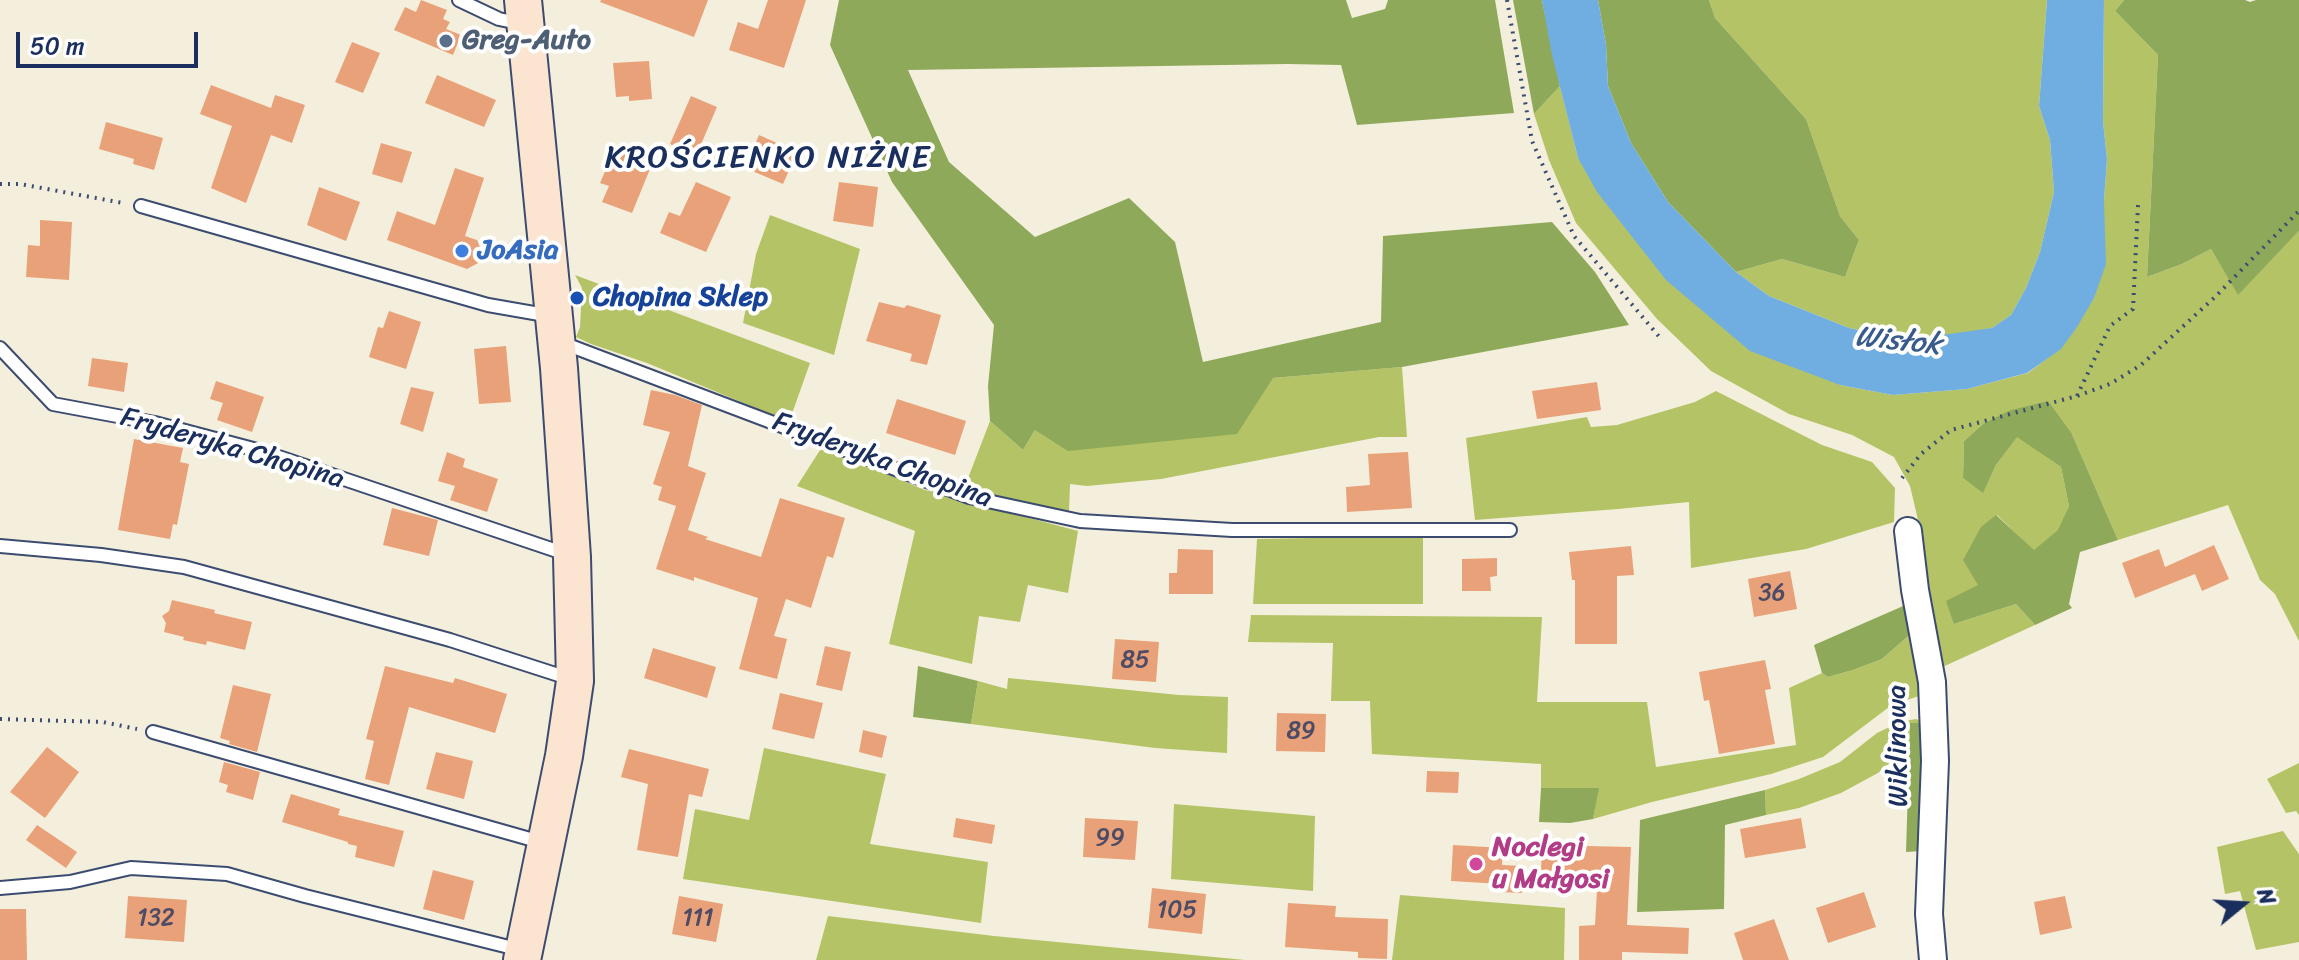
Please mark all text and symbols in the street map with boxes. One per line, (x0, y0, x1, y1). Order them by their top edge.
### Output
scale bar (20, 16, 202, 66)
place label: Greg-Auto (462, 24, 591, 58)
text: 50 m (30, 25, 85, 67)
marker: Greg-Auto (437, 32, 455, 50)
district label: KROŚCIENKO NIŻNE (606, 140, 930, 178)
place label: JoAsia (478, 234, 558, 268)
marker: JoAsia (453, 242, 471, 260)
place label: Chopina Sklep (593, 281, 768, 315)
marker: Chopina Sklep (568, 289, 586, 307)
water label: Wisłok (1853, 320, 1943, 364)
street label: Fryderyka Chopina (116, 401, 348, 497)
street label: Fryderyka Chopina (768, 406, 996, 516)
house number: 36 (1759, 580, 1785, 608)
house number: 85 (1120, 647, 1150, 675)
street label: Wiklinowa (1881, 685, 1917, 807)
house number: 89 (1286, 718, 1316, 746)
house number: 99 (1095, 825, 1125, 853)
place label: Noclegi u Małgosi (1492, 831, 1609, 897)
marker: Noclegi u Małgosi (1467, 855, 1485, 873)
north arrow (2203, 864, 2283, 944)
text: N (2245, 883, 2287, 910)
house number: 105 (1157, 897, 1197, 925)
house number: 132 (137, 905, 175, 933)
house number: 111 (683, 905, 713, 933)

